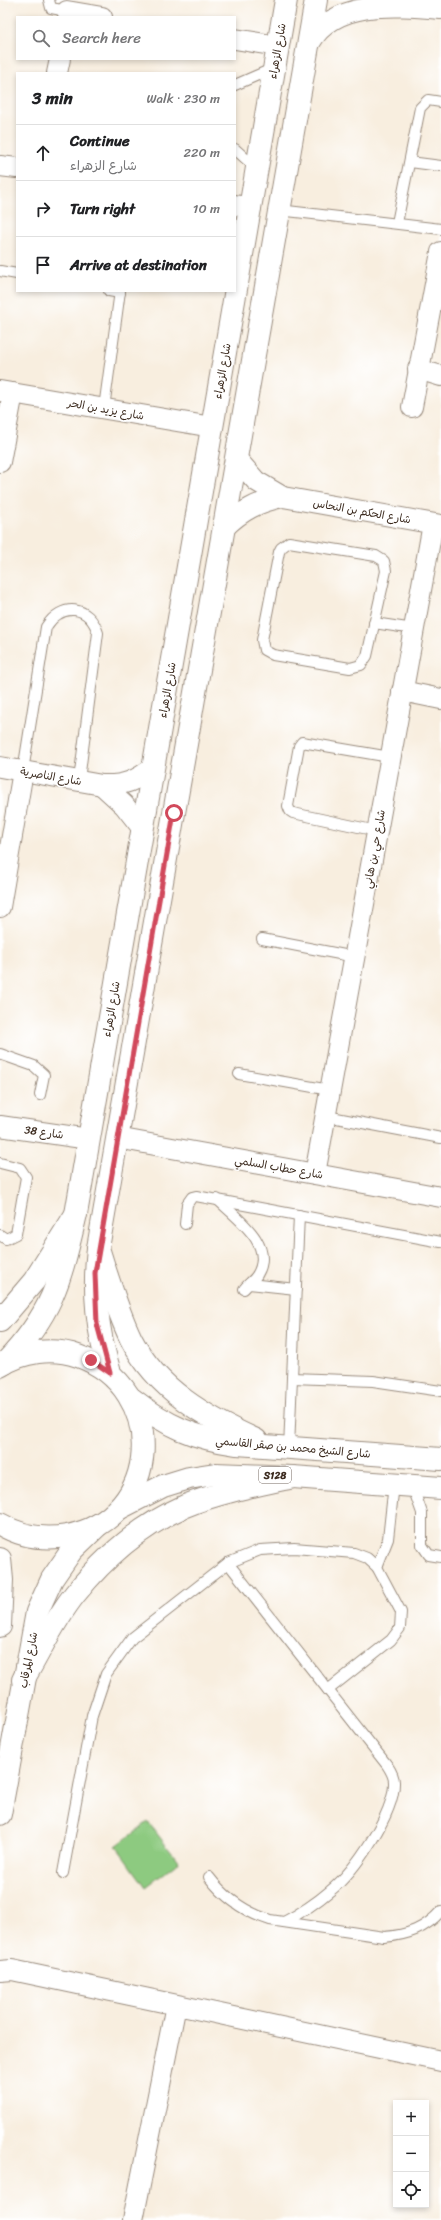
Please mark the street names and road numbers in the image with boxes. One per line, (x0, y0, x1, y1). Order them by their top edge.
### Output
street label: شارع الزهراء (263, 22, 292, 81)
street label: شارع الزهراء (208, 342, 237, 401)
street label: شارع يزيد بن الحر (65, 393, 146, 426)
street label: شارع الحكم بن النحاس (311, 494, 412, 529)
street label: شارع الزهراء (153, 661, 182, 720)
street label: شارع الناصرية (19, 762, 83, 791)
street label: شارع حي بن هاني (358, 808, 392, 890)
street label: شارع الزهراء (97, 980, 126, 1039)
street label: شارع 38 (23, 1120, 65, 1145)
street label: شارع حطاب السلمي (233, 1150, 325, 1186)
street label: شارع الشيخ محمد بن صقر القاسمي (215, 1431, 371, 1465)
road number: S128 (259, 1467, 291, 1483)
street label: شارع المرقاب (14, 1630, 43, 1690)

